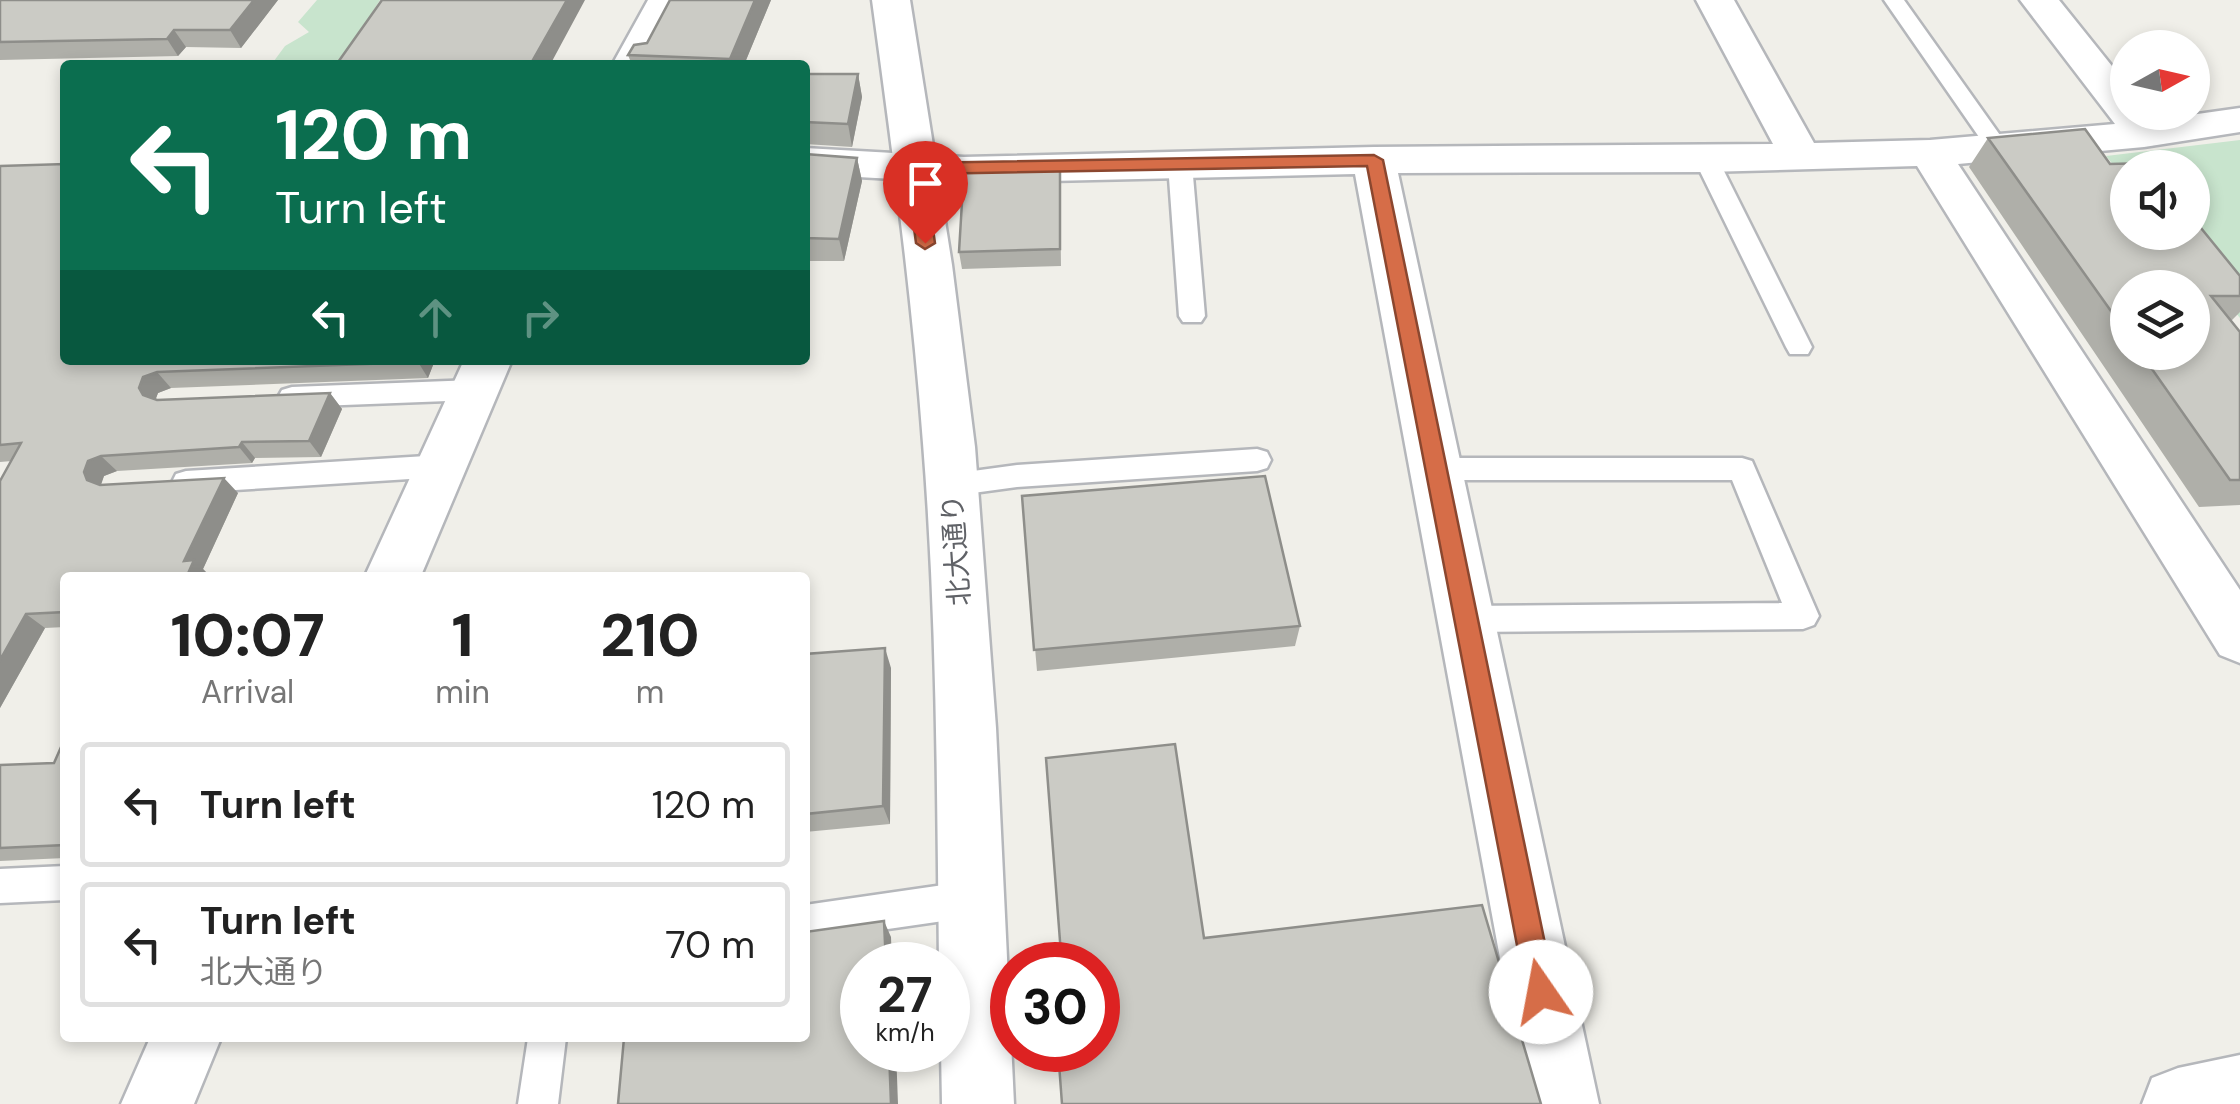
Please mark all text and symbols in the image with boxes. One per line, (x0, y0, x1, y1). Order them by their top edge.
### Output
north arrow (2110, 30, 2210, 130)
map controls (2110, 30, 2210, 370)
text: 120 m (275, 90, 472, 181)
icon: left (110, 100, 240, 230)
pin (883, 141, 968, 244)
button: sound (2110, 150, 2210, 250)
icon: arrive (898, 156, 953, 211)
text: Turn left (275, 178, 447, 237)
button: layers (2110, 270, 2210, 370)
icon: left (303, 290, 358, 345)
icon: ahead (408, 290, 463, 345)
icon: right (513, 290, 568, 345)
street label: 北大通り (934, 493, 978, 607)
text: 10:07 (170, 596, 325, 675)
text: 1 (452, 596, 474, 675)
text: 210 (600, 596, 700, 675)
text: Arrival (201, 671, 294, 713)
text: min (435, 671, 490, 713)
text: m (636, 671, 664, 713)
icon: left (115, 777, 170, 832)
text: Turn left (200, 780, 356, 830)
text: 120 m (652, 780, 755, 830)
text: Turn left (200, 896, 356, 946)
icon: left (115, 917, 170, 972)
text: 70 m (665, 920, 755, 970)
position arrow (1489, 940, 1593, 1044)
speed limit sign: 30 (990, 942, 1120, 1072)
text: 北大通り (200, 951, 328, 993)
text: 27 (877, 962, 933, 1028)
text: km/h (875, 1016, 935, 1049)

